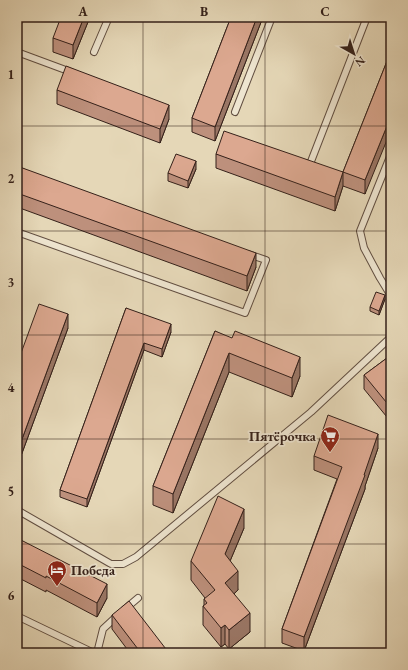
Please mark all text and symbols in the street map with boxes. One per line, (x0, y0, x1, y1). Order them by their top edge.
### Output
text: A (77, 3, 88, 20)
text: B (200, 3, 208, 20)
text: C (320, 3, 330, 20)
north arrow (334, 34, 374, 74)
text: N (352, 54, 368, 70)
text: 1 (8, 66, 15, 83)
text: 2 (8, 170, 15, 187)
text: 3 (8, 274, 15, 291)
text: 4 (8, 379, 15, 396)
supermarket icon: Пятёрочка (319, 425, 341, 453)
place label: Пятёрочка (249, 427, 317, 445)
text: 5 (8, 483, 14, 500)
hotel icon: Победа (46, 559, 68, 587)
place label: Победа (71, 561, 116, 579)
text: 6 (8, 587, 15, 604)

